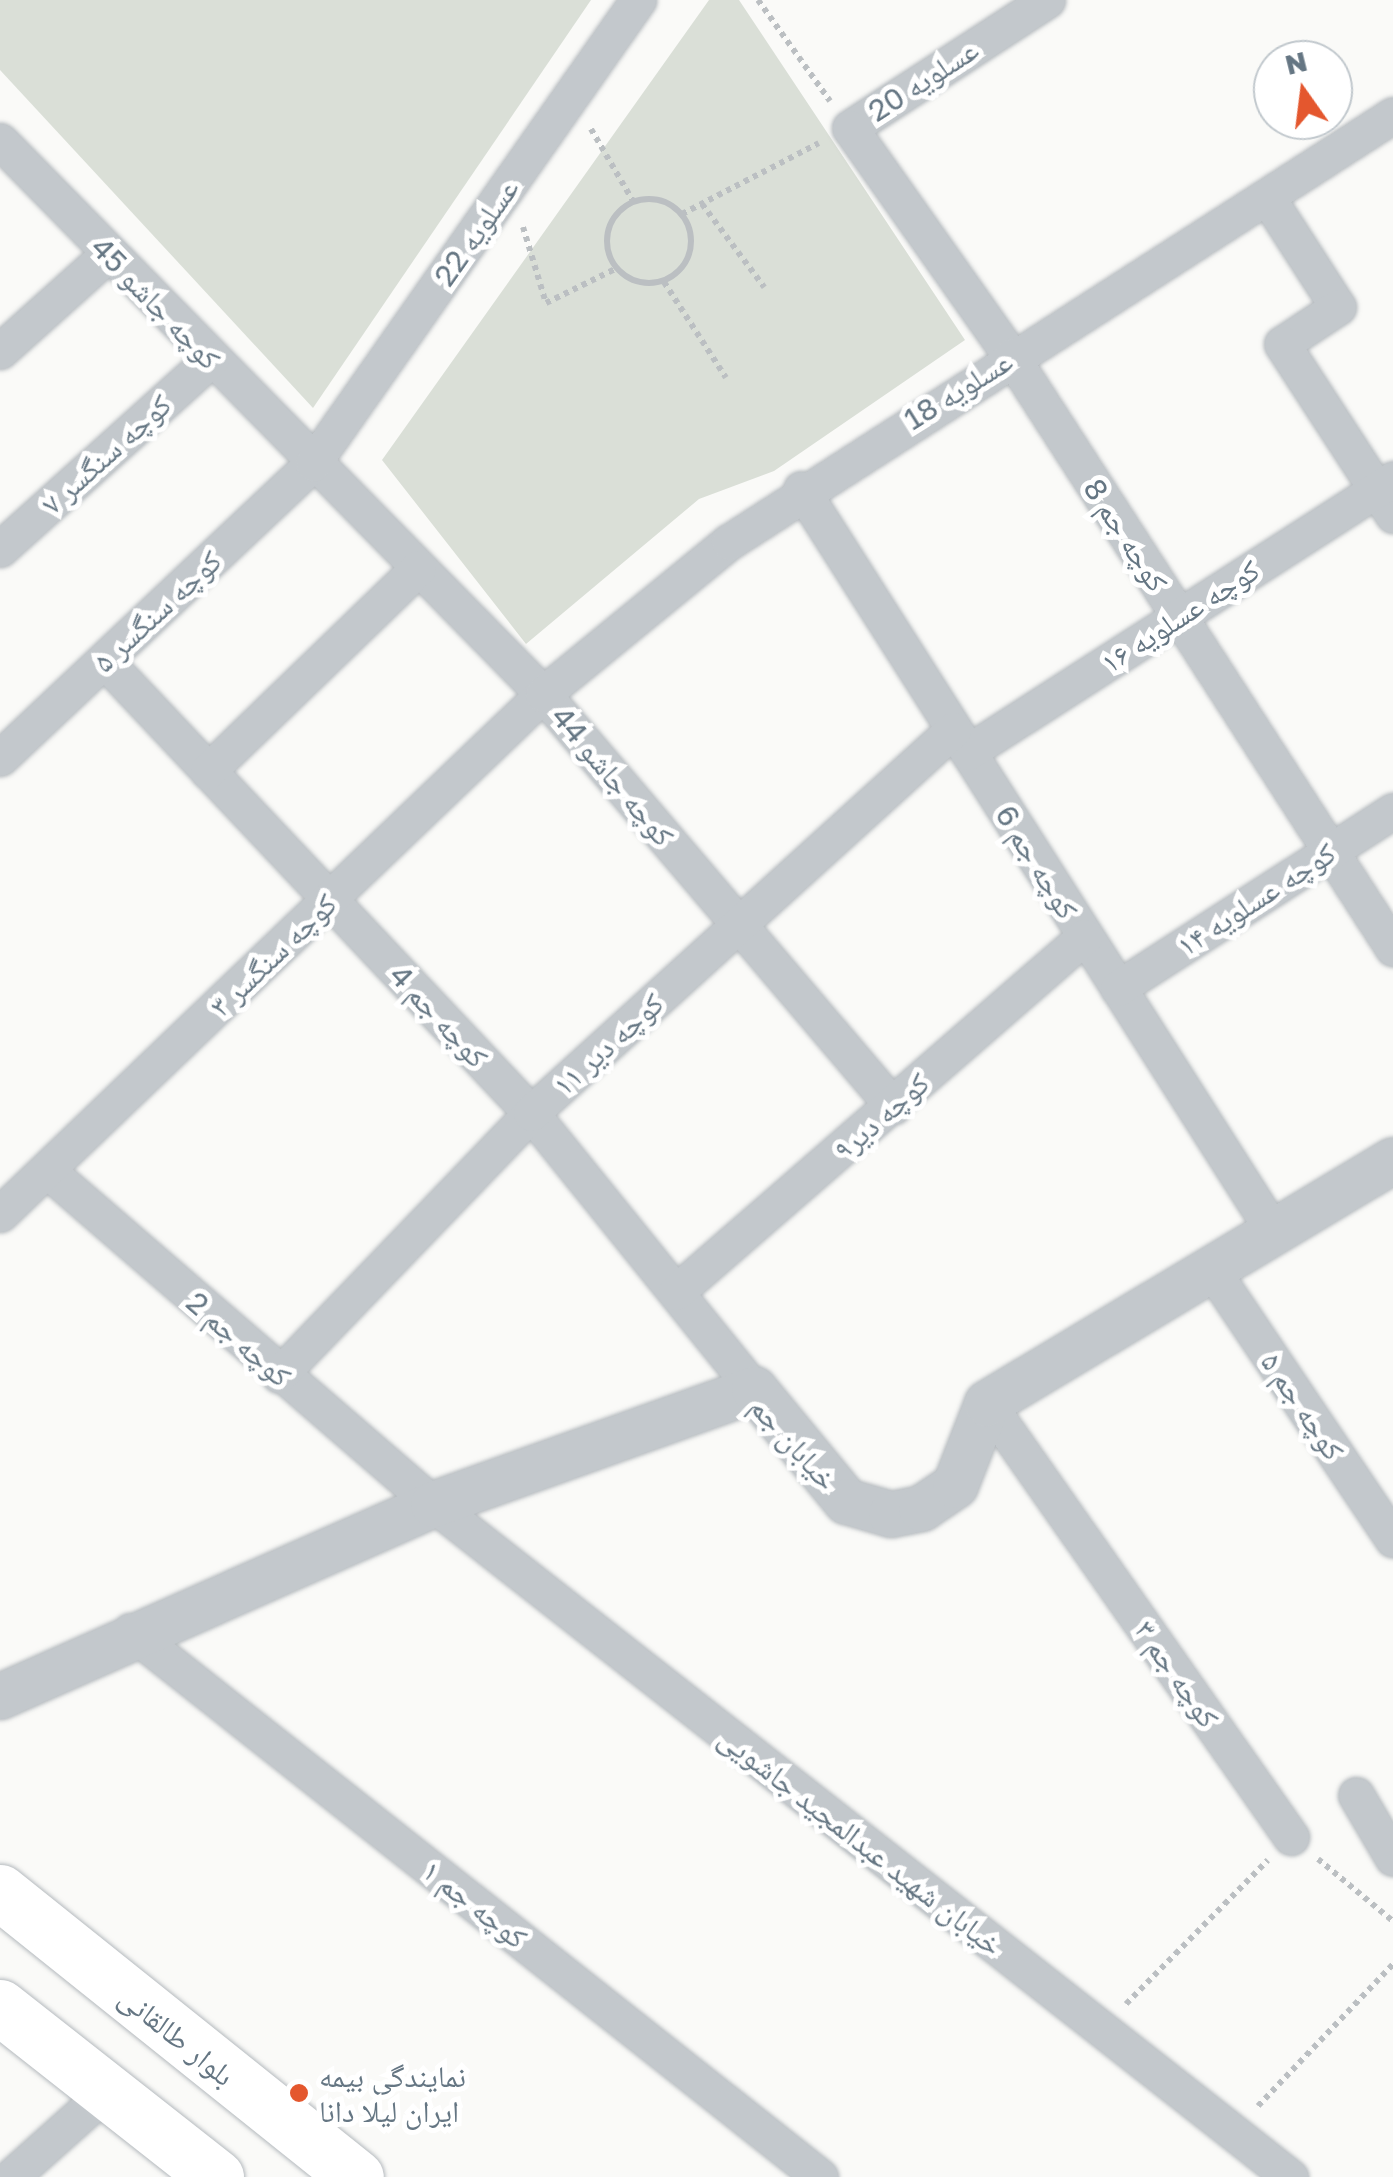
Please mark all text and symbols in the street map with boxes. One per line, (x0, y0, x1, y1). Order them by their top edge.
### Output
street label: عسلویه 20 (861, 31, 985, 129)
north arrow (1253, 40, 1353, 140)
text: N (1282, 44, 1310, 81)
street label: عسلویه 22 (426, 171, 526, 293)
street label: کوچه جاشو 45 (84, 229, 228, 377)
street label: عسلویه 18 (897, 343, 1019, 437)
street label: کوچه سنگسر ۷ (34, 386, 178, 522)
street label: کوچه جم 8 (1076, 472, 1176, 598)
street label: کوچه سنگسر ۵ (86, 543, 228, 679)
street label: کوچه عسلویه ۱۶ (1094, 552, 1266, 680)
street label: کوچه جاشو 44 (544, 699, 682, 853)
street label: کوچه جم 6 (988, 799, 1086, 925)
street label: کوچه عسلویه ۱۴ (1170, 835, 1342, 963)
street label: کوچه سنگسر ۳ (202, 886, 344, 1024)
street label: کوچه جم 4 (382, 957, 496, 1075)
street label: کوچه دیر ۱۱ (545, 985, 671, 1103)
street label: کوچه دیر۹ (826, 1065, 936, 1167)
street label: کوچه جم 2 (179, 1284, 299, 1394)
street label: کوچه جم ۵ (1254, 1345, 1352, 1467)
street label: خیابان جم (743, 1389, 845, 1497)
street label: کوچه جم ۳ (1127, 1613, 1227, 1735)
street label: خیابان شهید عبدالمجید جاشویی (712, 1719, 1010, 1963)
street label: کوچه جم ۱ (416, 1852, 534, 1956)
street label: بلوار طالقانی (112, 1979, 242, 2093)
place label: نمایندگی بیمه ایران لیلا دانا (319, 2058, 466, 2128)
marker: نمایندگی بیمه ایران لیلا دانا (288, 2082, 310, 2104)

